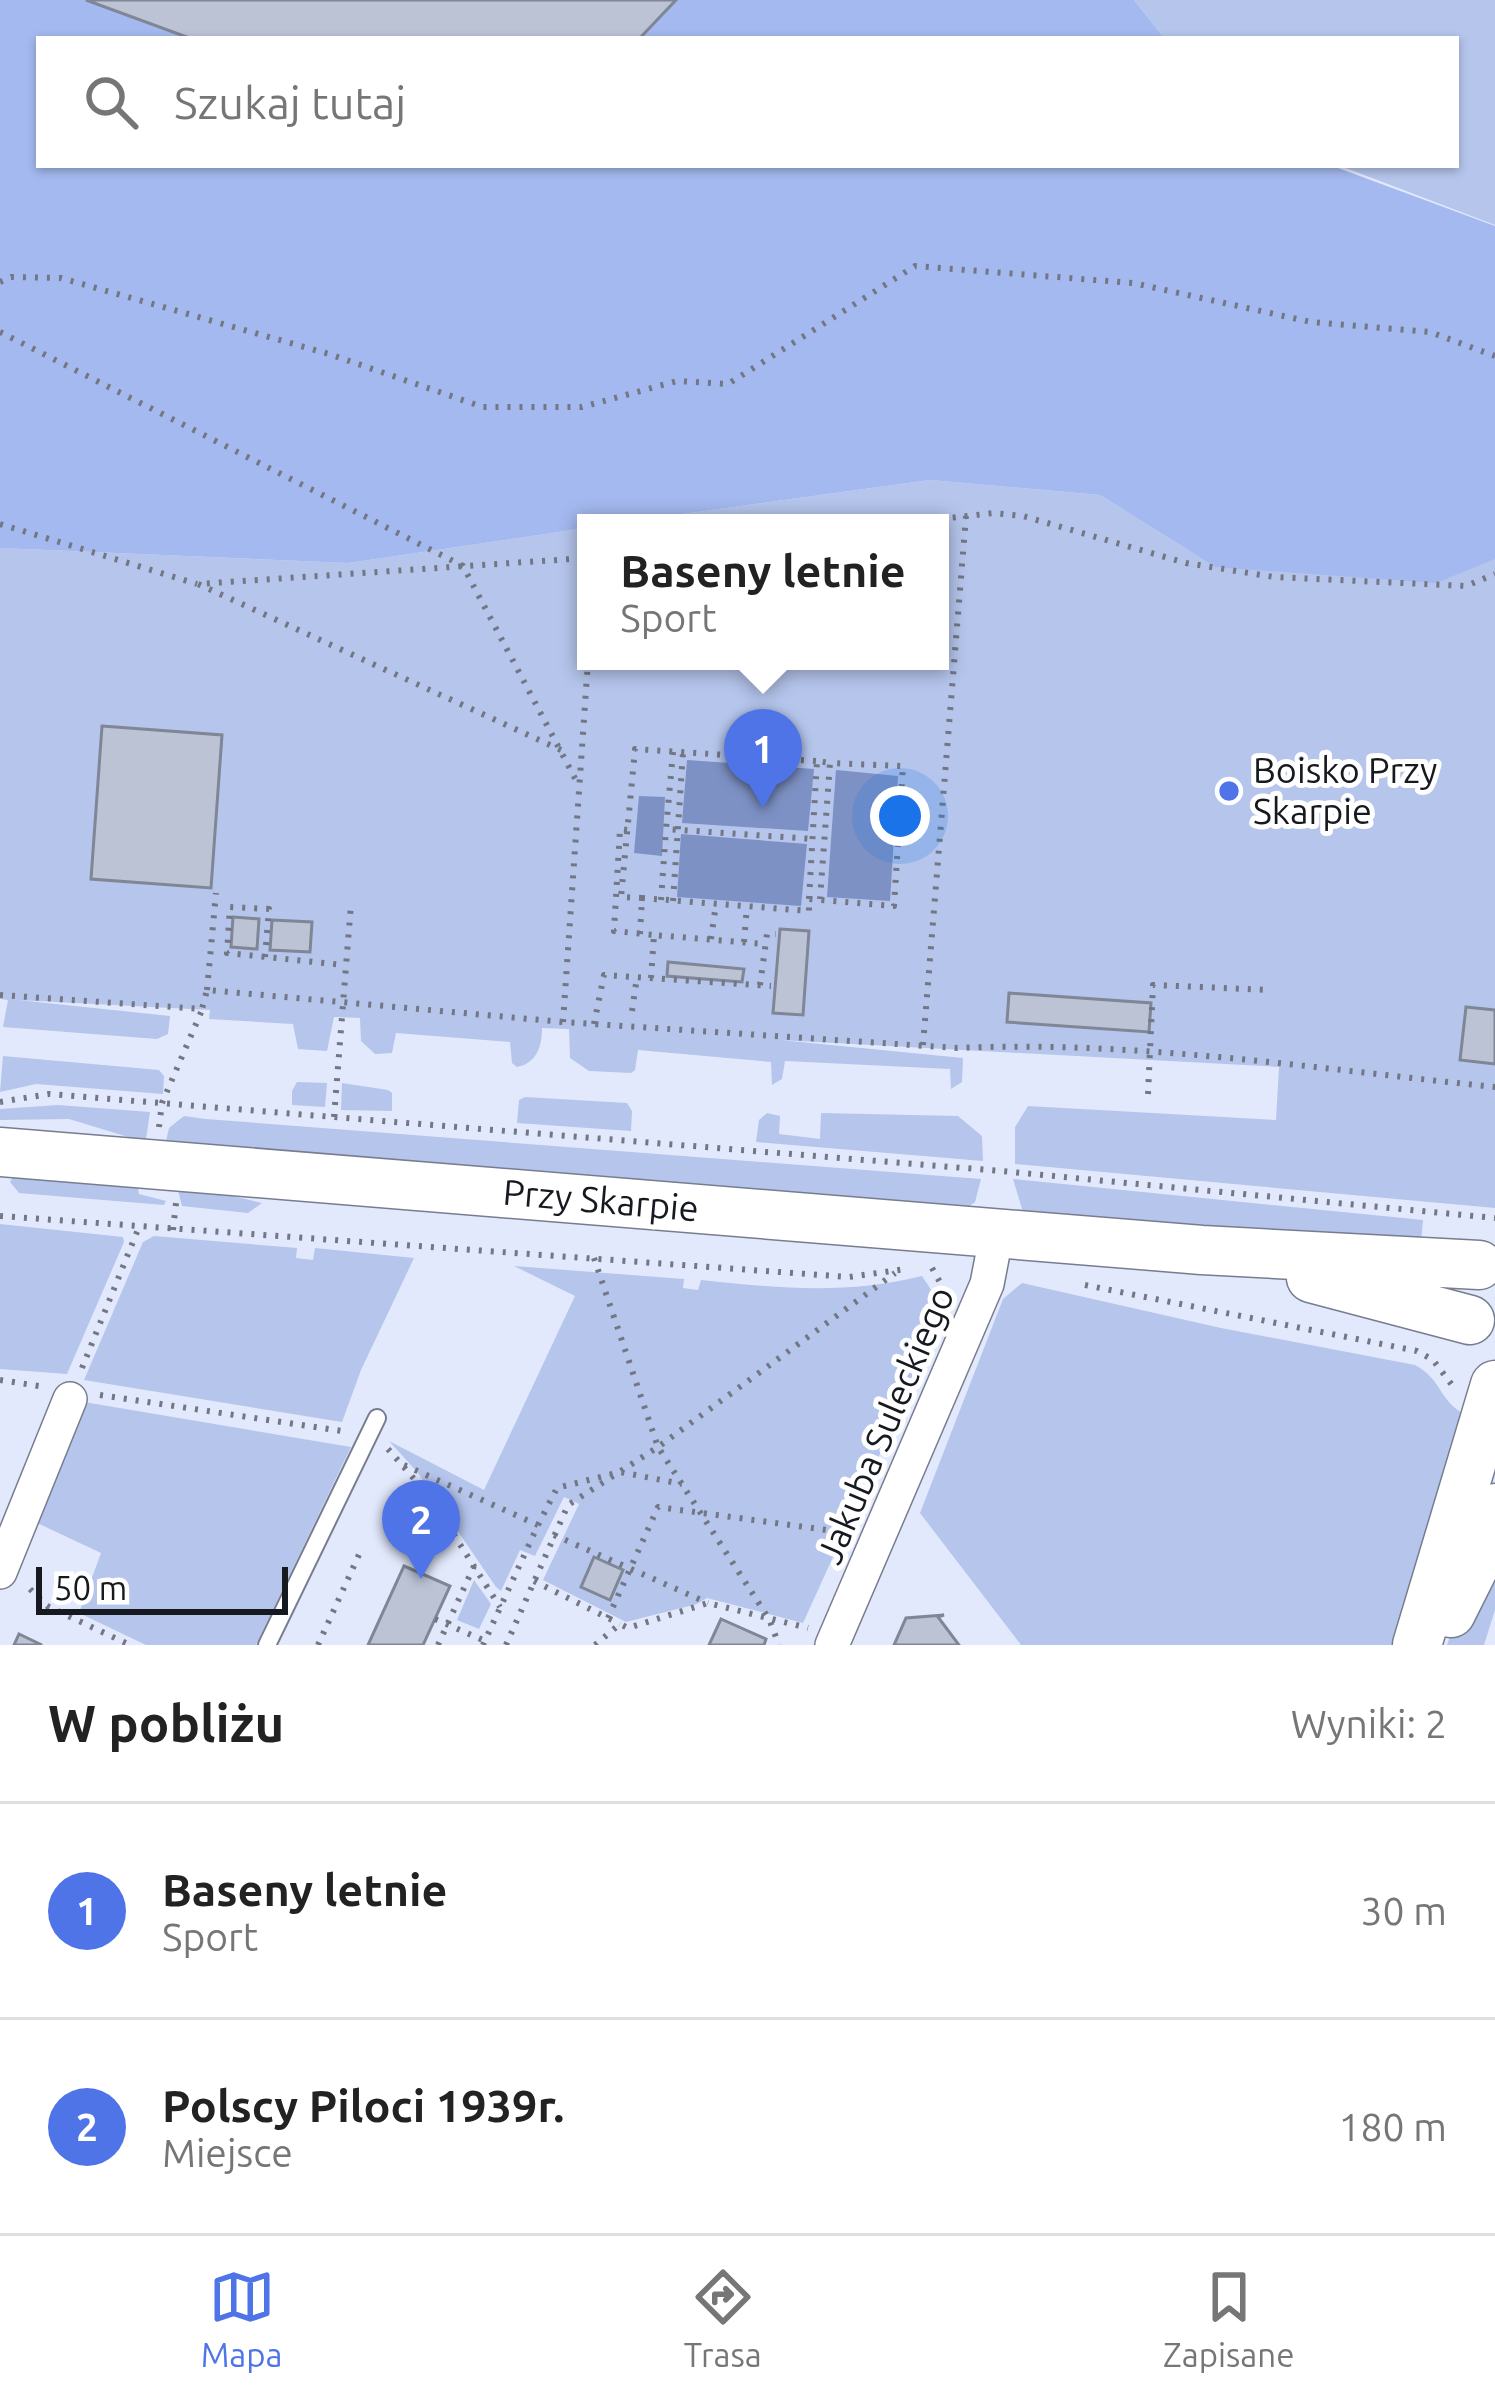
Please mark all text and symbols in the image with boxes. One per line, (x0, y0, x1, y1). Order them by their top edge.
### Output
search box (36, 36, 1459, 168)
icon: search (78, 69, 144, 135)
text: Szukaj tutaj (174, 77, 406, 128)
popup (577, 514, 949, 670)
text: Baseny letnie (620, 545, 906, 596)
text: Sport (620, 596, 716, 639)
pin: 1 (724, 709, 802, 808)
place label: Boisko Przy Skarpie (1253, 749, 1437, 831)
marker: Boisko Przy Skarpie (1216, 778, 1242, 804)
your location (870, 786, 930, 846)
street label: Przy Skarpie (501, 1171, 701, 1228)
street label: Jakuba Suleckiego (808, 1280, 961, 1569)
pin: 2 (382, 1480, 460, 1579)
scale bar (36, 1561, 288, 1614)
text: 50 m (54, 1569, 127, 1606)
text: W pobliżu (48, 1694, 284, 1752)
text: Wyniki: 2 (1291, 1702, 1447, 1745)
text: Baseny letnie (162, 1864, 447, 1915)
text: 1 (76, 1889, 98, 1932)
text: 30 m (1360, 1889, 1447, 1932)
text: Sport (162, 1915, 258, 1958)
text: Polscy Piloci 1939r. (162, 2080, 564, 2131)
text: 2 (76, 2105, 98, 2148)
text: 180 m (1338, 2105, 1447, 2148)
text: Miejsce (162, 2131, 293, 2174)
tab: Mapa (201, 2264, 283, 2373)
tab: Trasa (684, 2264, 762, 2373)
tab: Zapisane (1163, 2264, 1294, 2373)

